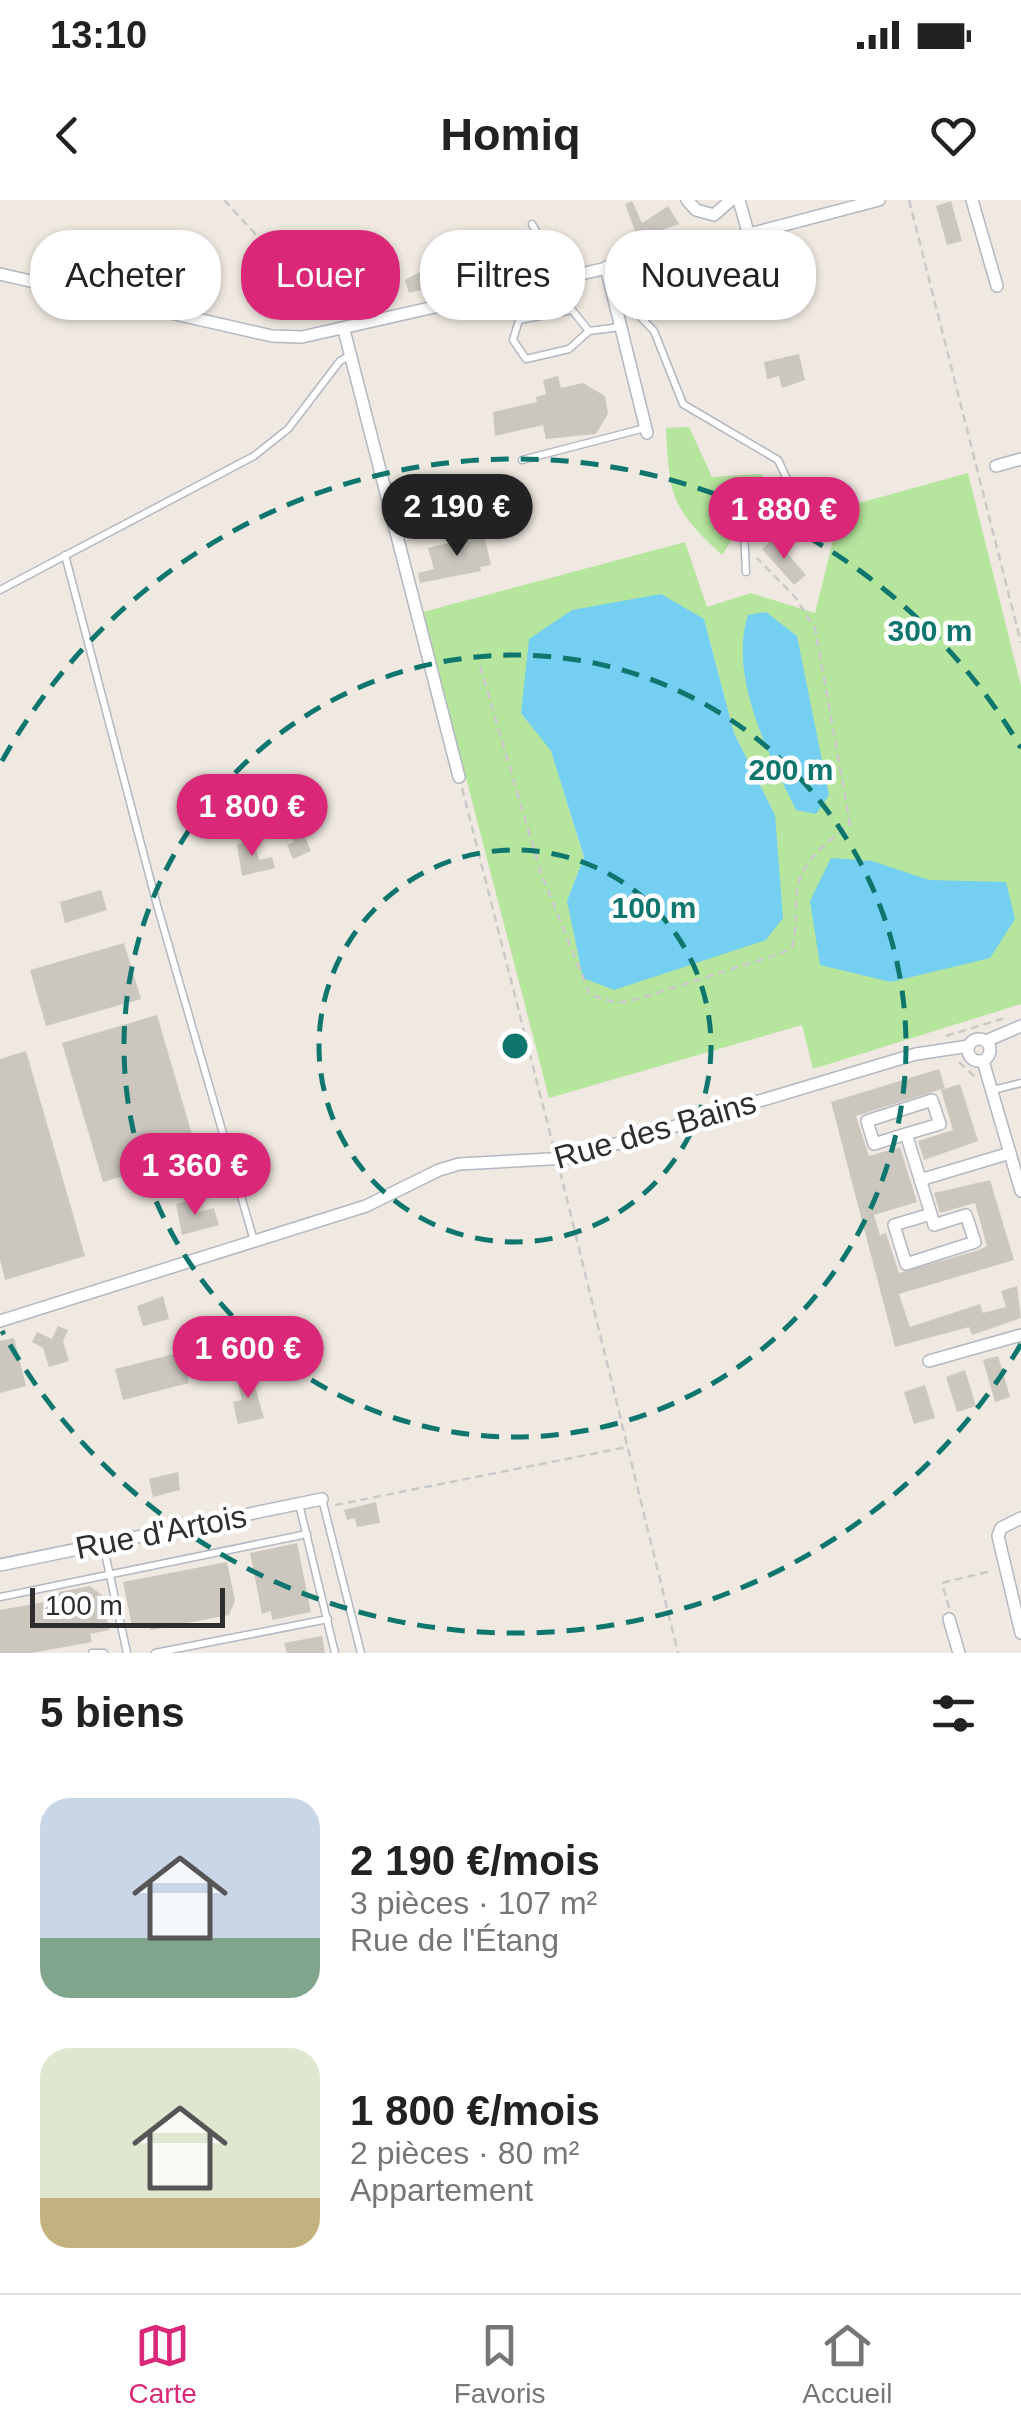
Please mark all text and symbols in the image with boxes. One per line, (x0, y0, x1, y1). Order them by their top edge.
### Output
text: 13:10 (50, 14, 147, 56)
icon: back (40, 108, 95, 163)
icon: heart (926, 108, 981, 163)
text: Homiq (441, 109, 581, 160)
chip: Acheter (30, 230, 221, 320)
chip: Louer (241, 230, 400, 320)
chip: Filtres (420, 230, 585, 320)
chip: Nouveau (605, 230, 816, 320)
pin: 2 190 € (365, 474, 549, 559)
pin: 1 880 € (692, 477, 876, 562)
text: 2 190 € (404, 488, 510, 524)
text: 1 880 € (731, 491, 837, 527)
text: 300 m (887, 614, 973, 647)
text: 200 m (748, 753, 834, 786)
pin: 1 800 € (160, 774, 344, 859)
text: 1 800 € (199, 788, 305, 824)
text: 100 m (611, 891, 697, 924)
centre of rings (497, 1028, 533, 1064)
street label: Rue des Bains (550, 1084, 760, 1176)
pin: 1 360 € (103, 1133, 287, 1218)
text: 1 360 € (142, 1147, 248, 1183)
pin: 1 600 € (156, 1316, 340, 1401)
text: 1 600 € (195, 1330, 301, 1366)
street label: Rue d'Artois (73, 1498, 249, 1566)
scale bar (30, 1583, 225, 1628)
text: 100 m (45, 1590, 123, 1621)
icon: filters (926, 1686, 981, 1741)
text: 5 biens (40, 1689, 185, 1736)
text: 2 190 €/mois (350, 1837, 600, 1884)
icon: home (120, 1838, 240, 1958)
text: 3 pièces · 107 m² (350, 1885, 597, 1921)
text: Rue de l'Étang (350, 1922, 559, 1958)
text: 1 800 €/mois (350, 2087, 600, 2134)
icon: home (120, 2088, 240, 2208)
text: 2 pièces · 80 m² (350, 2135, 579, 2171)
text: Appartement (350, 2172, 533, 2208)
tab: Carte (128, 2318, 197, 2410)
tab: Favoris (454, 2318, 545, 2410)
tab: Accueil (802, 2318, 893, 2410)

